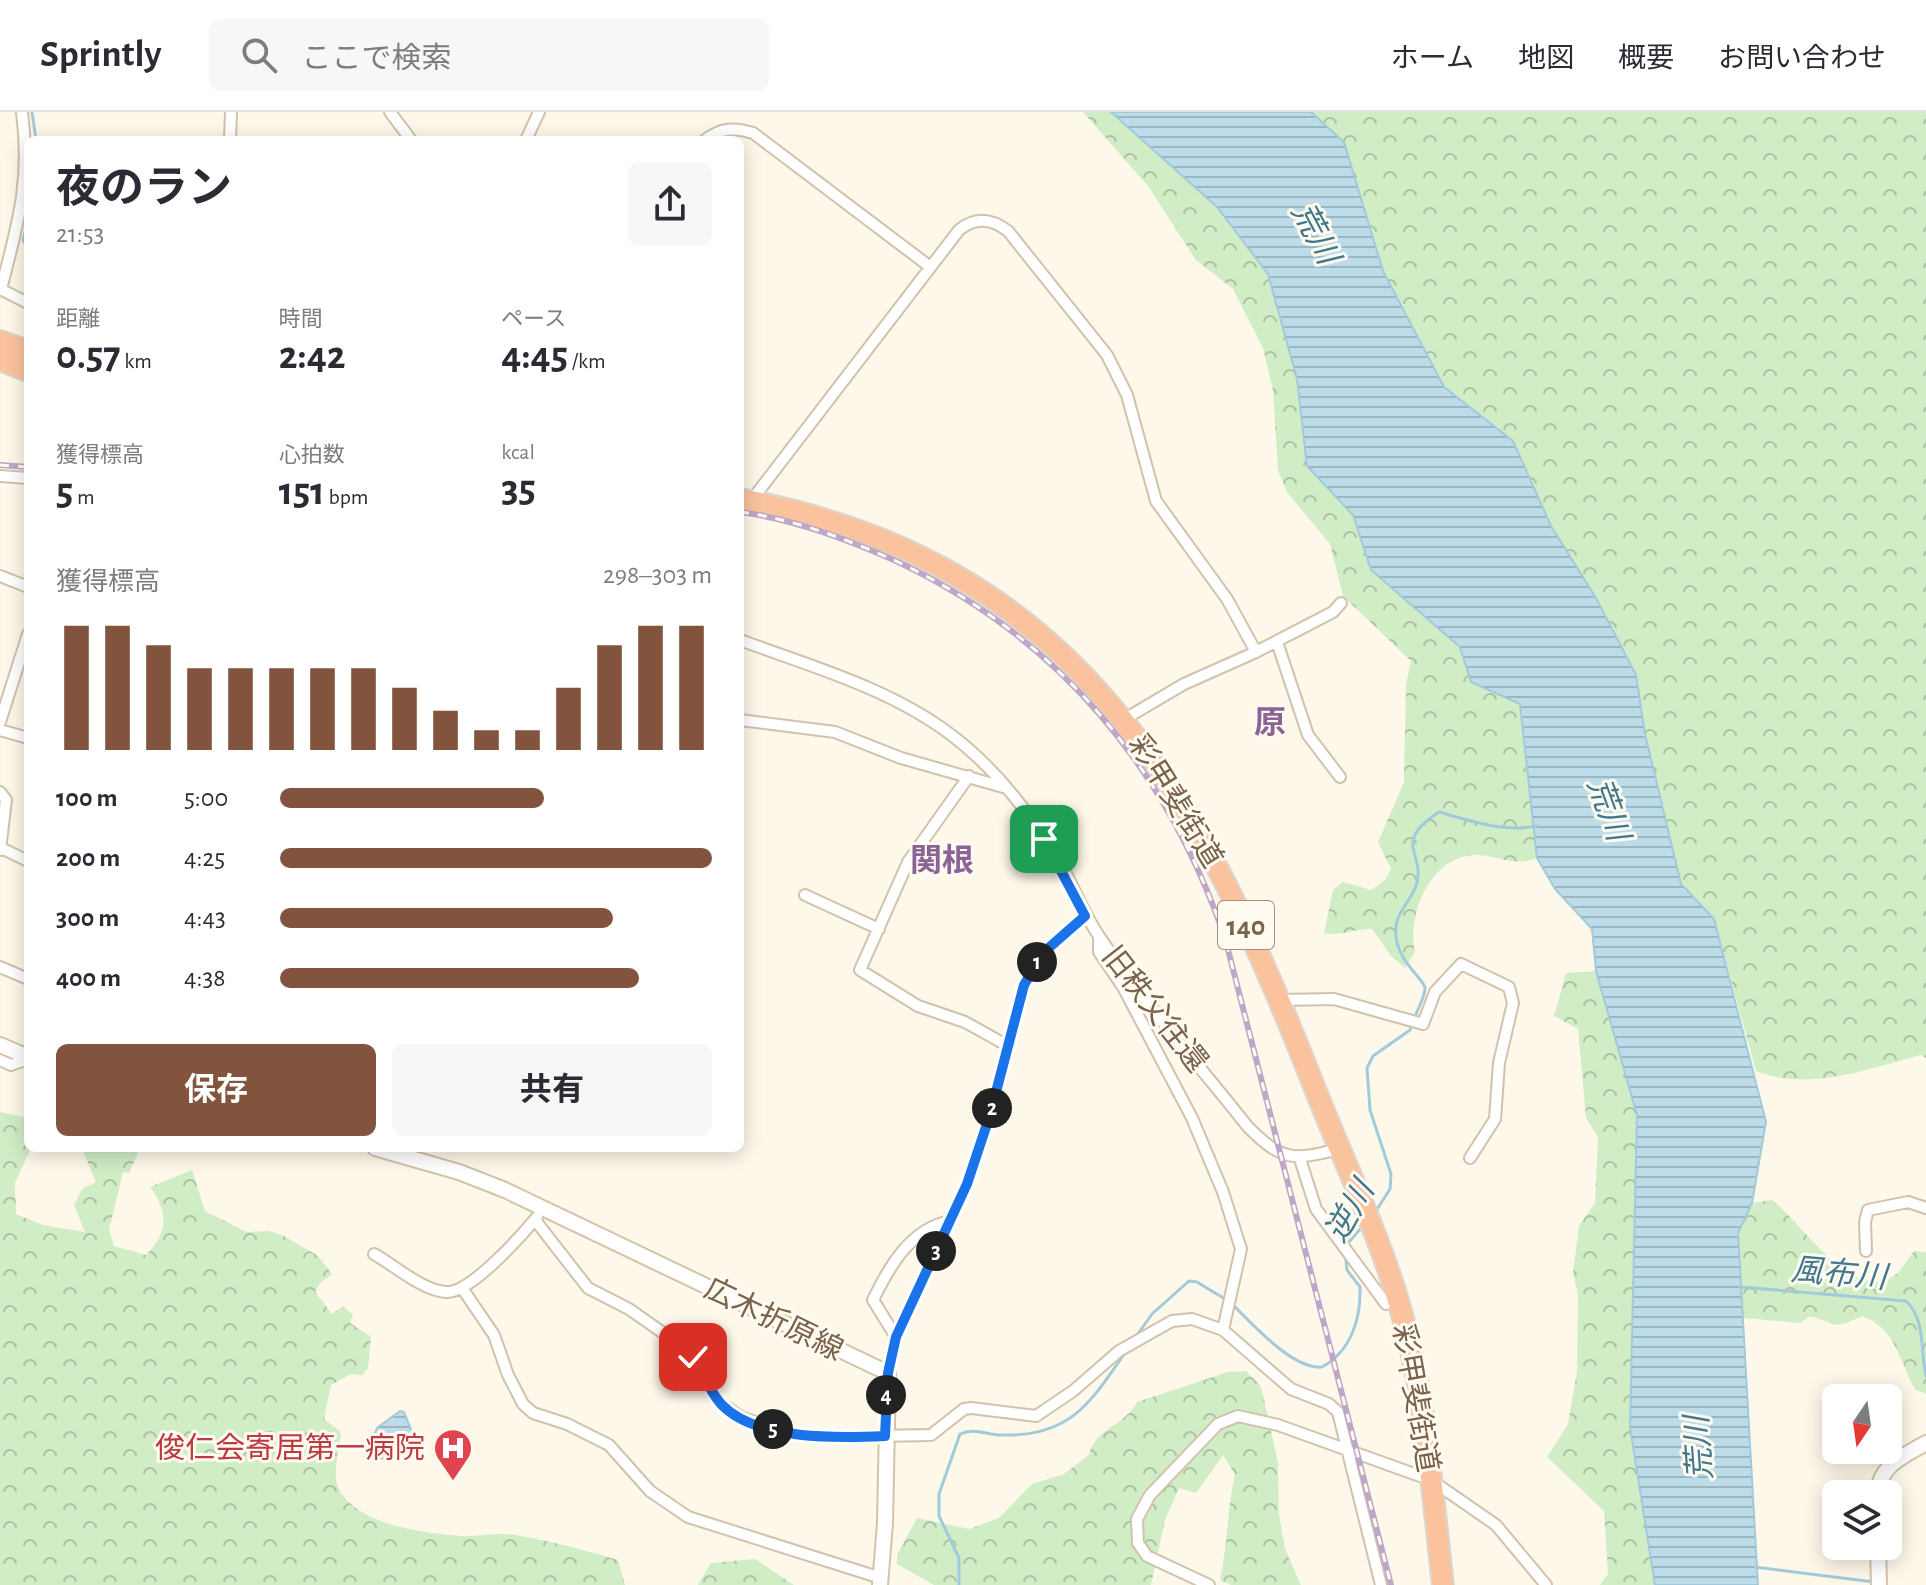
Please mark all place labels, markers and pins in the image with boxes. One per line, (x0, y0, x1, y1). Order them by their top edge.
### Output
pin (1010, 805, 1078, 873)
pin: 1 (1017, 942, 1057, 982)
pin: 2 (972, 1088, 1012, 1128)
pin: 3 (916, 1231, 956, 1271)
pin (659, 1323, 727, 1391)
pin: 4 (866, 1375, 906, 1415)
pin: 5 (753, 1409, 793, 1449)
hospital icon: 俊仁会寄居第一病院 (432, 1427, 474, 1482)
place label: 俊仁会寄居第一病院 (155, 1432, 425, 1464)

